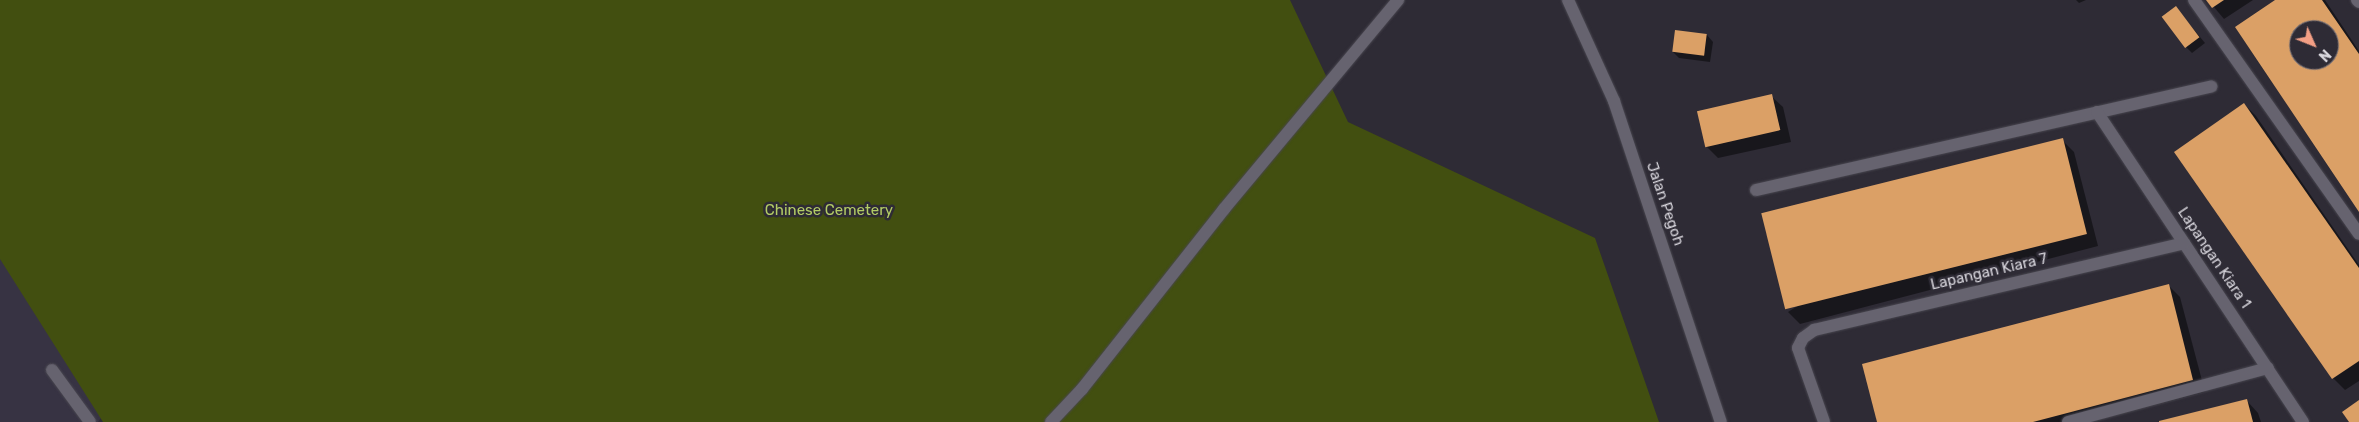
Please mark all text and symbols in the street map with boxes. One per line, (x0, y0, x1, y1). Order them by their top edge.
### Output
north arrow (2289, 20, 2339, 70)
text: N (2315, 46, 2334, 65)
street label: Jalan Pegoh (1642, 160, 1688, 248)
park label: Chinese Cemetery (765, 202, 893, 220)
street label: Lapangan Kiara 1 (2174, 204, 2254, 312)
street label: Lapangan Kiara 7 (1929, 250, 2049, 294)

